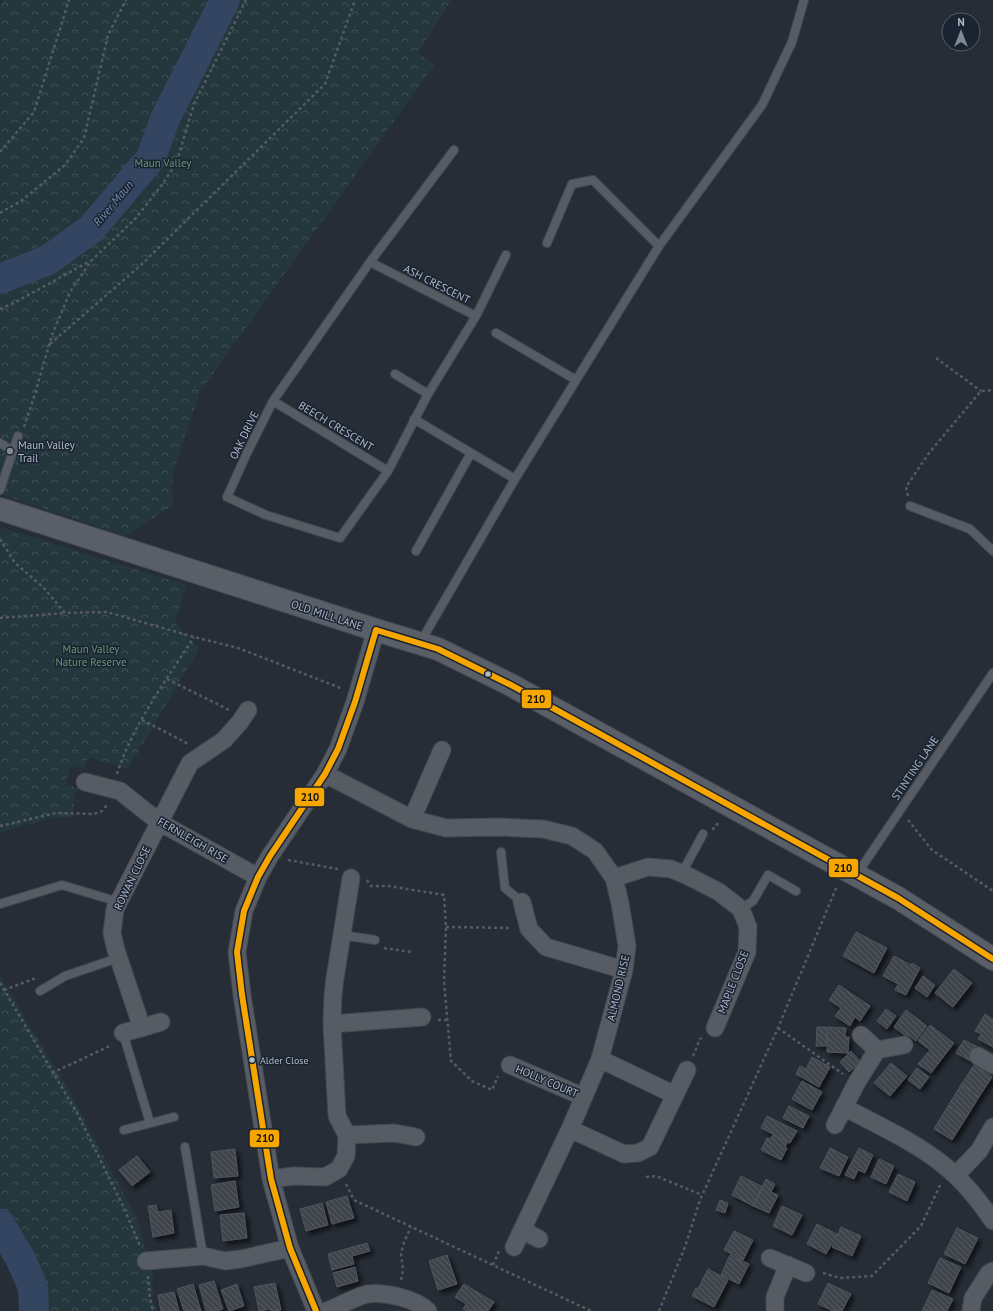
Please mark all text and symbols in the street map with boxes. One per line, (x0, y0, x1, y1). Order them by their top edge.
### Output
north arrow (941, 12, 981, 52)
text: N (957, 15, 965, 29)
park label: Maun Valley (135, 156, 192, 170)
water label: River Maun (90, 177, 136, 229)
street label: ASH CRESCENT (401, 261, 473, 307)
street label: BEECH CRESCENT (296, 398, 376, 454)
street label: OAK DRIVE (226, 408, 262, 461)
place label: Maun Valley Trail (18, 438, 76, 465)
marker: Maun Valley Trail (5, 446, 15, 456)
street label: OLD MILL LANE (289, 597, 365, 633)
park label: Maun Valley Nature Reserve (55, 642, 127, 669)
unlabelled marker (483, 669, 493, 679)
line badge: 210 (521, 689, 552, 709)
text: 210 (527, 692, 545, 706)
street label: STINTING LANE (888, 733, 942, 803)
line badge: 210 (294, 787, 325, 807)
text: 210 (301, 790, 319, 804)
street label: FERNLEIGH RISE (155, 814, 231, 866)
street label: ROWAN CLOSE (110, 844, 154, 912)
line badge: 210 (828, 858, 859, 878)
text: 210 (834, 861, 852, 875)
street label: MAPLE CLOSE (715, 948, 751, 1015)
street label: ALMOND RISE (604, 954, 632, 1022)
place label: Alder Close (260, 1054, 309, 1067)
marker: Alder Close (247, 1055, 257, 1065)
street label: HOLLY COURT (514, 1062, 580, 1100)
line badge: 210 (249, 1129, 280, 1148)
text: 210 (256, 1131, 274, 1145)

